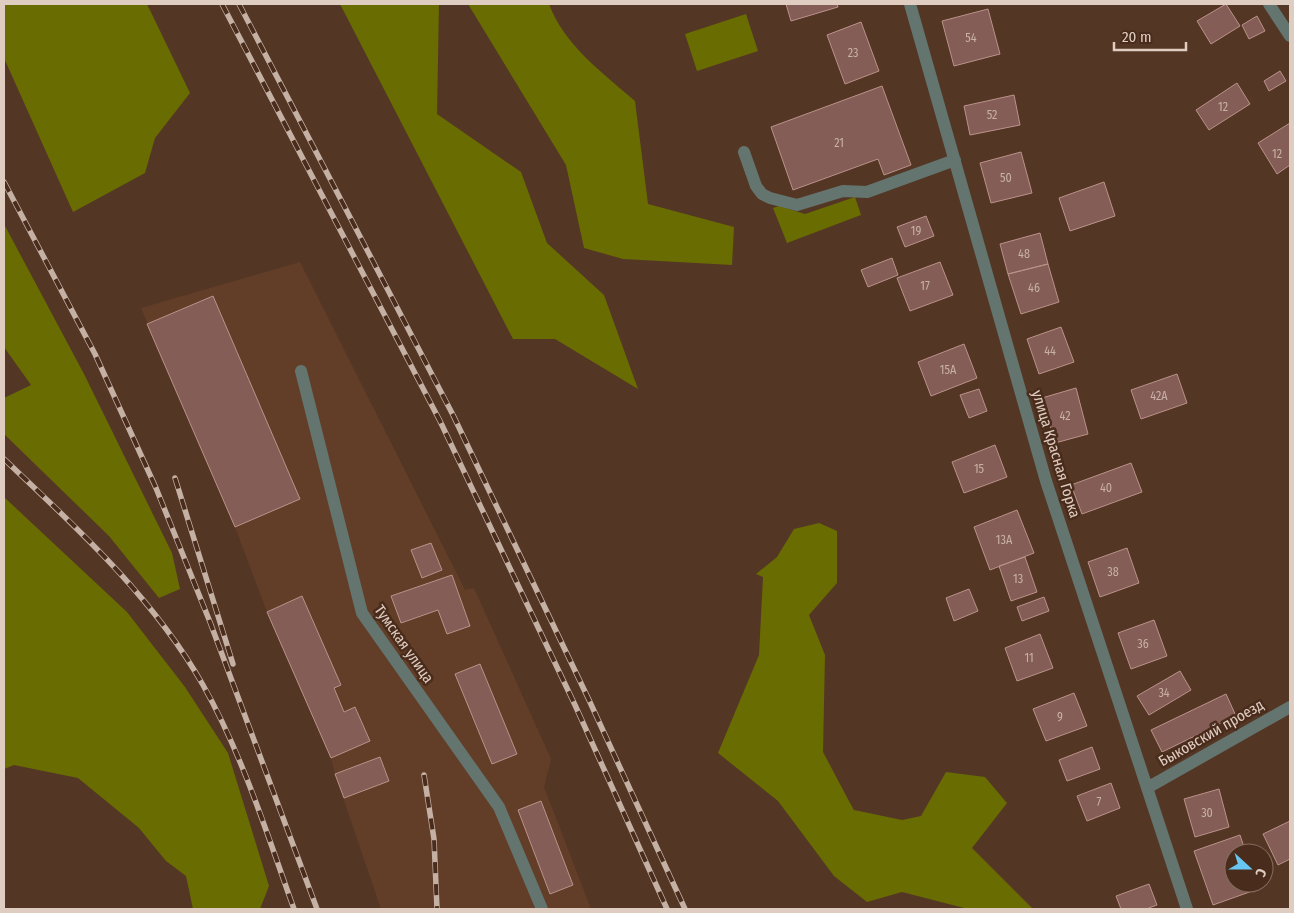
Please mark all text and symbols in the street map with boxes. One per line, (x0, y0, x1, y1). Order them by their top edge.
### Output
scale bar (1114, 20, 1186, 52)
text: 20 m (1122, 28, 1152, 46)
house number: 54 (965, 31, 977, 45)
house number: 23 (848, 46, 858, 60)
house number: 12 (1218, 100, 1228, 114)
house number: 52 (987, 108, 997, 122)
house number: 21 (834, 136, 844, 150)
house number: 12 (1272, 147, 1282, 161)
house number: 50 (1000, 171, 1012, 185)
house number: 19 (911, 224, 921, 238)
house number: 48 (1018, 247, 1030, 261)
house number: 17 (920, 279, 930, 293)
house number: 46 (1028, 281, 1040, 295)
house number: 44 (1044, 344, 1056, 358)
house number: 15А (940, 363, 957, 377)
street label: улица Красная Горка (1028, 388, 1084, 520)
house number: 42А (1150, 389, 1168, 403)
house number: 42 (1060, 409, 1070, 423)
house number: 15 (974, 462, 985, 476)
house number: 40 (1100, 481, 1112, 495)
house number: 13А (996, 533, 1013, 547)
house number: 38 (1107, 565, 1119, 579)
house number: 13 (1013, 572, 1023, 586)
street label: Тумская улица (370, 601, 438, 687)
house number: 36 (1137, 637, 1149, 651)
house number: 11 (1024, 651, 1034, 665)
house number: 34 (1158, 686, 1170, 700)
street label: Быковский проезд (1155, 696, 1267, 770)
house number: 9 (1057, 710, 1063, 724)
house number: 7 (1097, 795, 1102, 809)
house number: 30 (1201, 806, 1213, 820)
north arrow (1224, 843, 1274, 893)
text: С (1251, 866, 1270, 880)

